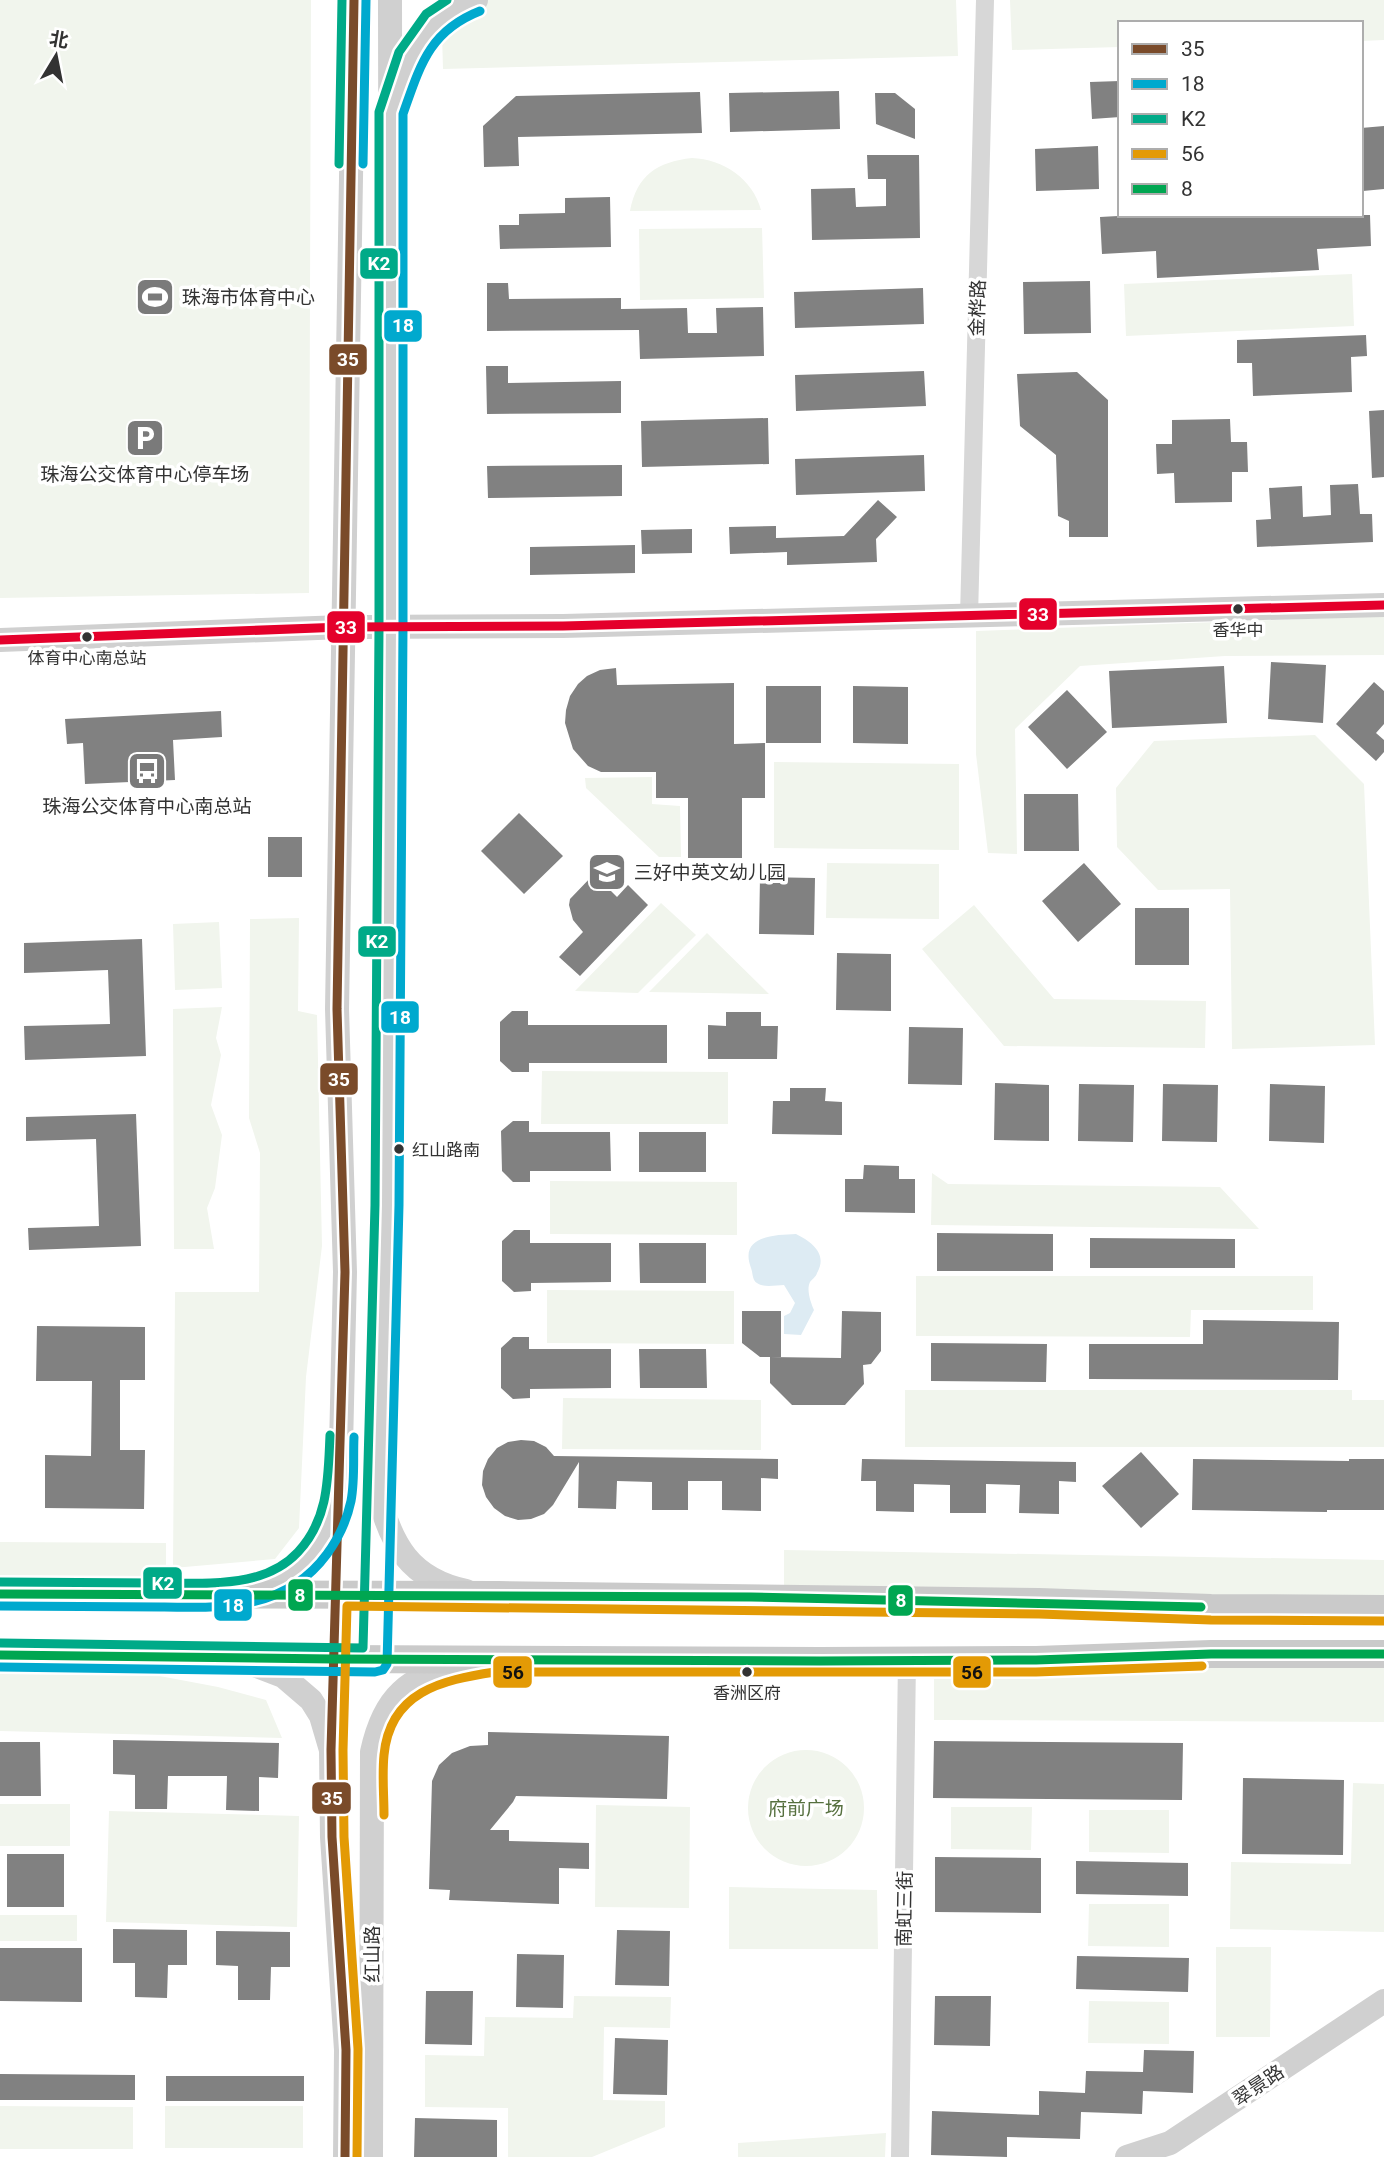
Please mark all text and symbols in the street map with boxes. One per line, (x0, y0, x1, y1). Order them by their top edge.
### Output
north arrow (21, 21, 91, 91)
legend (1118, 21, 1363, 217)
text: 北 (48, 27, 70, 53)
text: 35 (1181, 37, 1205, 61)
text: 18 (1181, 72, 1205, 96)
text: K2 (1181, 107, 1206, 131)
text: 56 (1181, 142, 1205, 166)
text: 8 (1181, 177, 1193, 201)
line badge: K2 (359, 247, 399, 280)
text: K2 (368, 252, 391, 275)
sports icon: 珠海市体育中心 (134, 276, 176, 318)
street label: 金桦路 (965, 279, 990, 337)
place label: 珠海市体育中心 (182, 286, 315, 309)
line badge: 18 (383, 309, 423, 343)
text: 18 (392, 314, 414, 337)
line badge: 35 (328, 343, 368, 376)
text: 35 (337, 348, 359, 371)
parking icon: 珠海公交体育中心停车场 (124, 417, 166, 459)
place label: 珠海公交体育中心停车场 (40, 463, 250, 486)
line badge: 33 (1018, 597, 1058, 631)
marker: 香华中 (1231, 602, 1245, 616)
text: 33 (1027, 603, 1049, 626)
line badge: 33 (326, 610, 366, 644)
text: 33 (335, 616, 357, 639)
place label: 香华中 (1213, 620, 1264, 640)
marker: 体育中心南总站 (80, 630, 94, 644)
place label: 体育中心南总站 (28, 648, 147, 668)
bus stop icon: 珠海公交体育中心南总站 (126, 750, 168, 792)
place label: 珠海公交体育中心南总站 (42, 795, 252, 818)
school or university icon: 三好中英文幼儿园 (586, 851, 628, 893)
place label: 三好中英文幼儿园 (634, 861, 786, 884)
line badge: K2 (357, 925, 397, 958)
text: K2 (366, 930, 389, 953)
line badge: 18 (380, 1000, 420, 1034)
text: 18 (389, 1006, 411, 1029)
line badge: 35 (319, 1062, 359, 1096)
text: 35 (328, 1068, 350, 1091)
place label: 红山路南 (412, 1140, 480, 1160)
marker: 红山路南 (392, 1142, 406, 1156)
line badge: K2 (142, 1566, 183, 1600)
text: K2 (152, 1572, 175, 1595)
line badge: 8 (287, 1578, 314, 1612)
text: 8 (295, 1584, 306, 1607)
line badge: 8 (887, 1584, 914, 1617)
line badge: 18 (213, 1588, 253, 1622)
text: 8 (896, 1589, 907, 1612)
text: 18 (222, 1594, 244, 1617)
line badge: 56 (492, 1655, 533, 1689)
line badge: 56 (952, 1655, 992, 1689)
text: 56 (502, 1661, 524, 1684)
text: 56 (961, 1661, 983, 1684)
marker: 香洲区府 (740, 1665, 754, 1679)
place label: 香洲区府 (713, 1683, 781, 1703)
line badge: 35 (311, 1781, 352, 1815)
text: 35 (321, 1787, 343, 1810)
park label: 府前广场 (768, 1797, 844, 1820)
street label: 南虹三街 (892, 1871, 917, 1947)
street label: 红山路 (361, 1925, 384, 1983)
street label: 翠景路 (1228, 2060, 1288, 2111)

